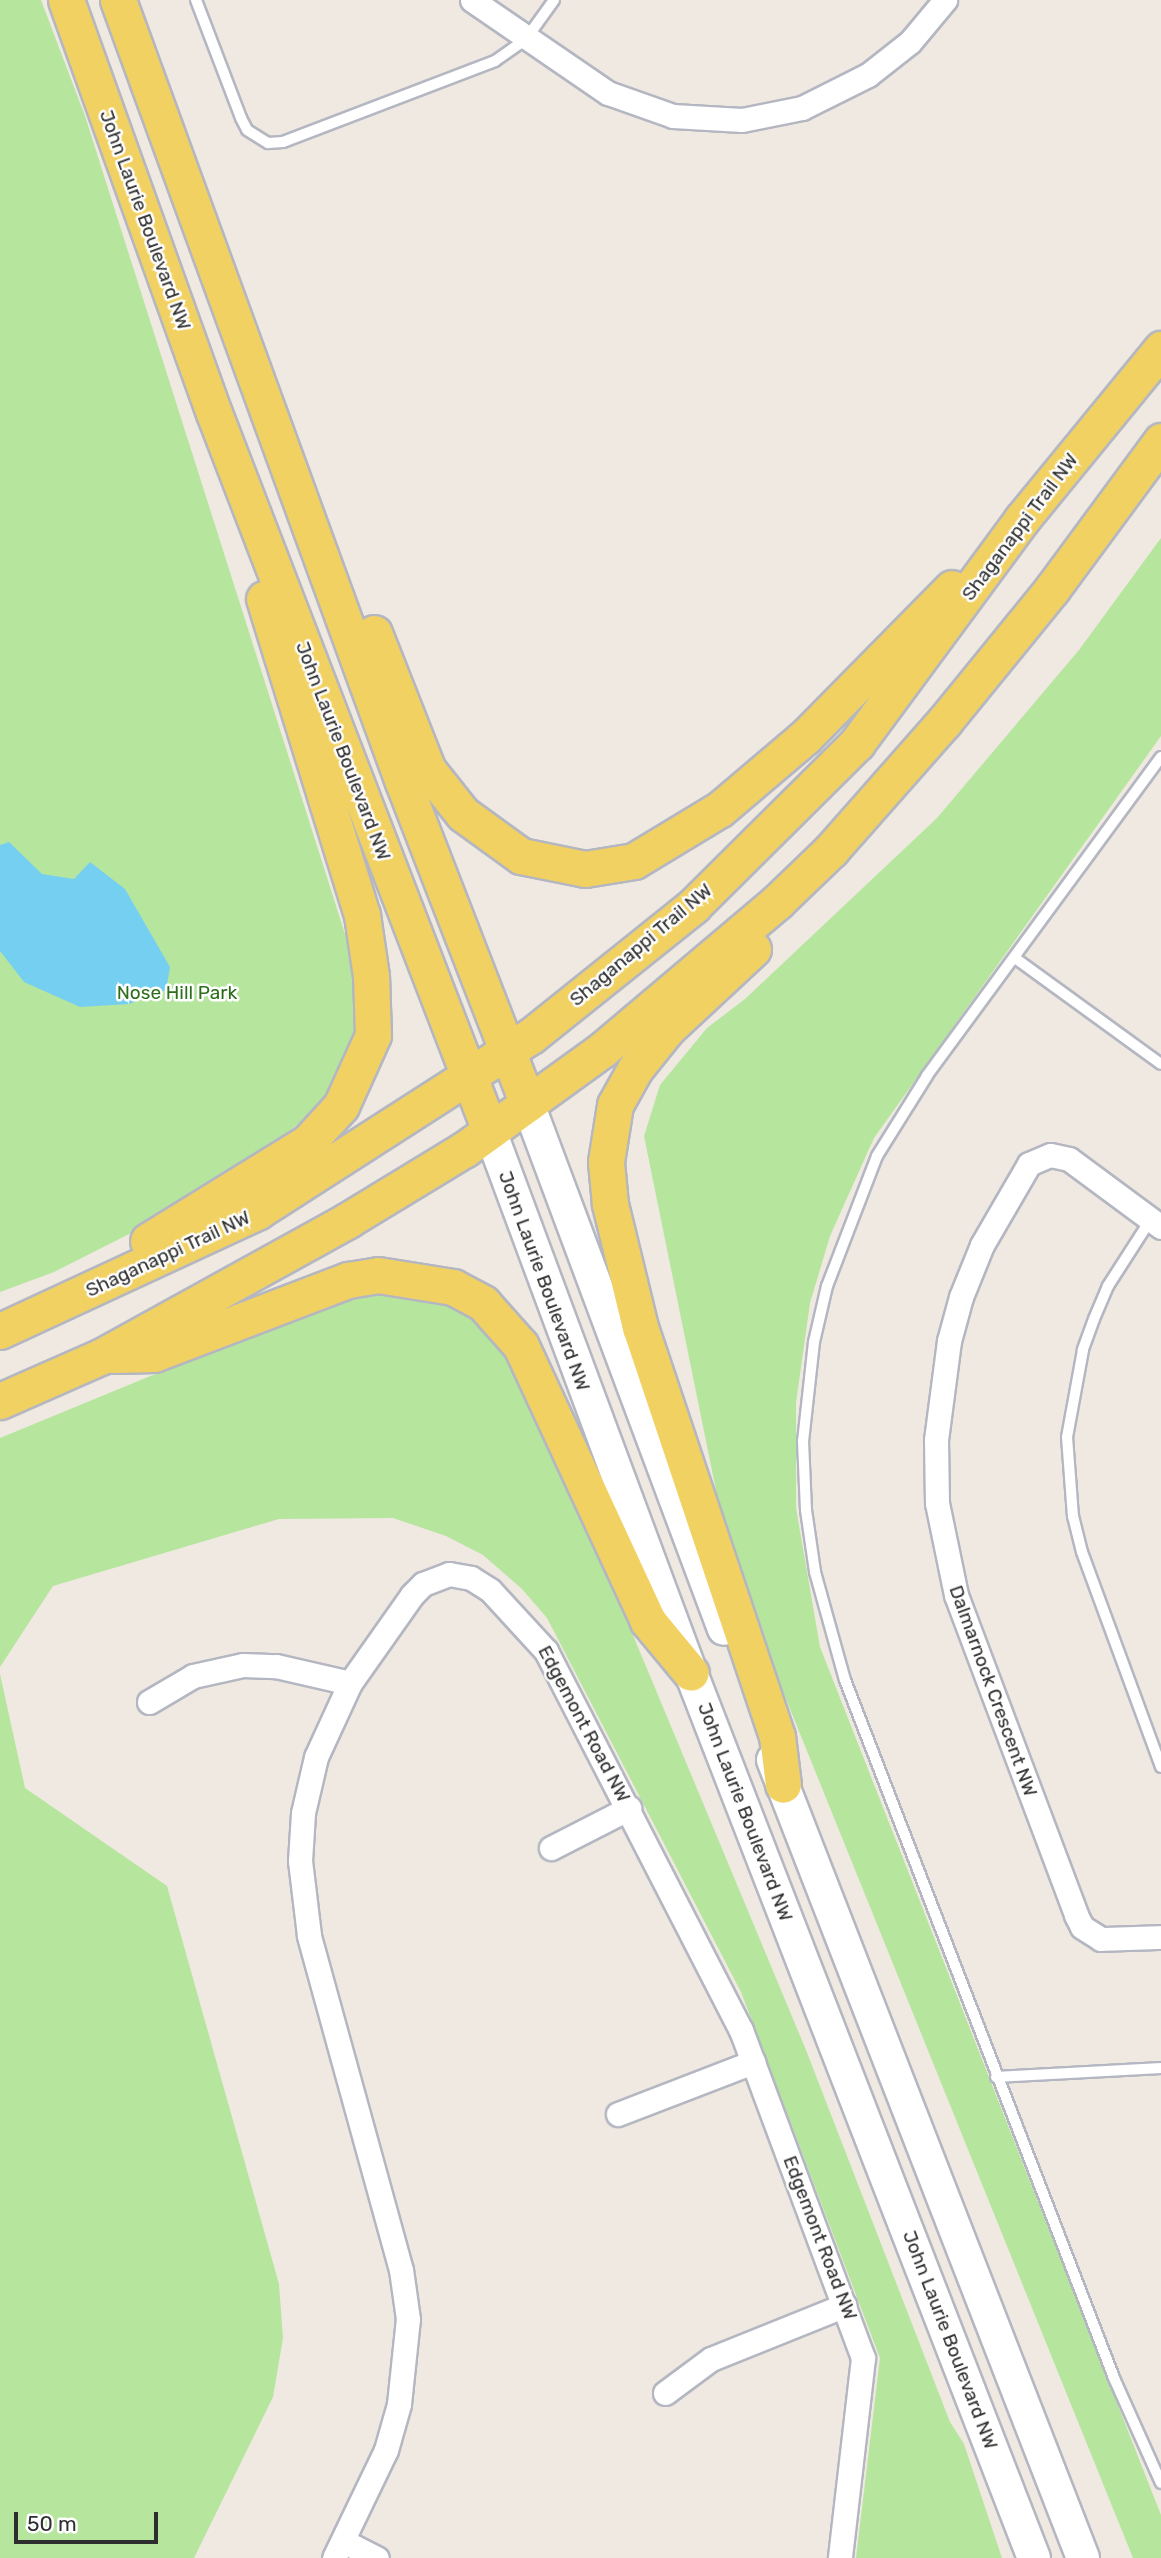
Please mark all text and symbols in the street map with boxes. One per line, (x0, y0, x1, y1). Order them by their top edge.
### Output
street label: John Laurie Boulevard NW (95, 107, 195, 333)
street label: Shaganappi Trail NW (957, 449, 1083, 605)
street label: John Laurie Boulevard NW (291, 638, 395, 864)
street label: Shaganappi Trail NW (565, 879, 717, 1011)
park label: Nose Hill Park (117, 982, 237, 1004)
street label: John Laurie Boulevard NW (494, 1168, 594, 1394)
street label: Shaganappi Trail NW (82, 1206, 254, 1302)
street label: Dalmarnock Crescent NW (944, 1582, 1042, 1800)
street label: Edgemont Road NW (533, 1642, 635, 1806)
street label: John Laurie Boulevard NW (693, 1699, 797, 1925)
street label: Edgemont Road NW (778, 2153, 862, 2323)
street label: John Laurie Boulevard NW (898, 2227, 1002, 2453)
scale bar (18, 2498, 161, 2542)
text: 50 m (27, 2511, 77, 2536)

